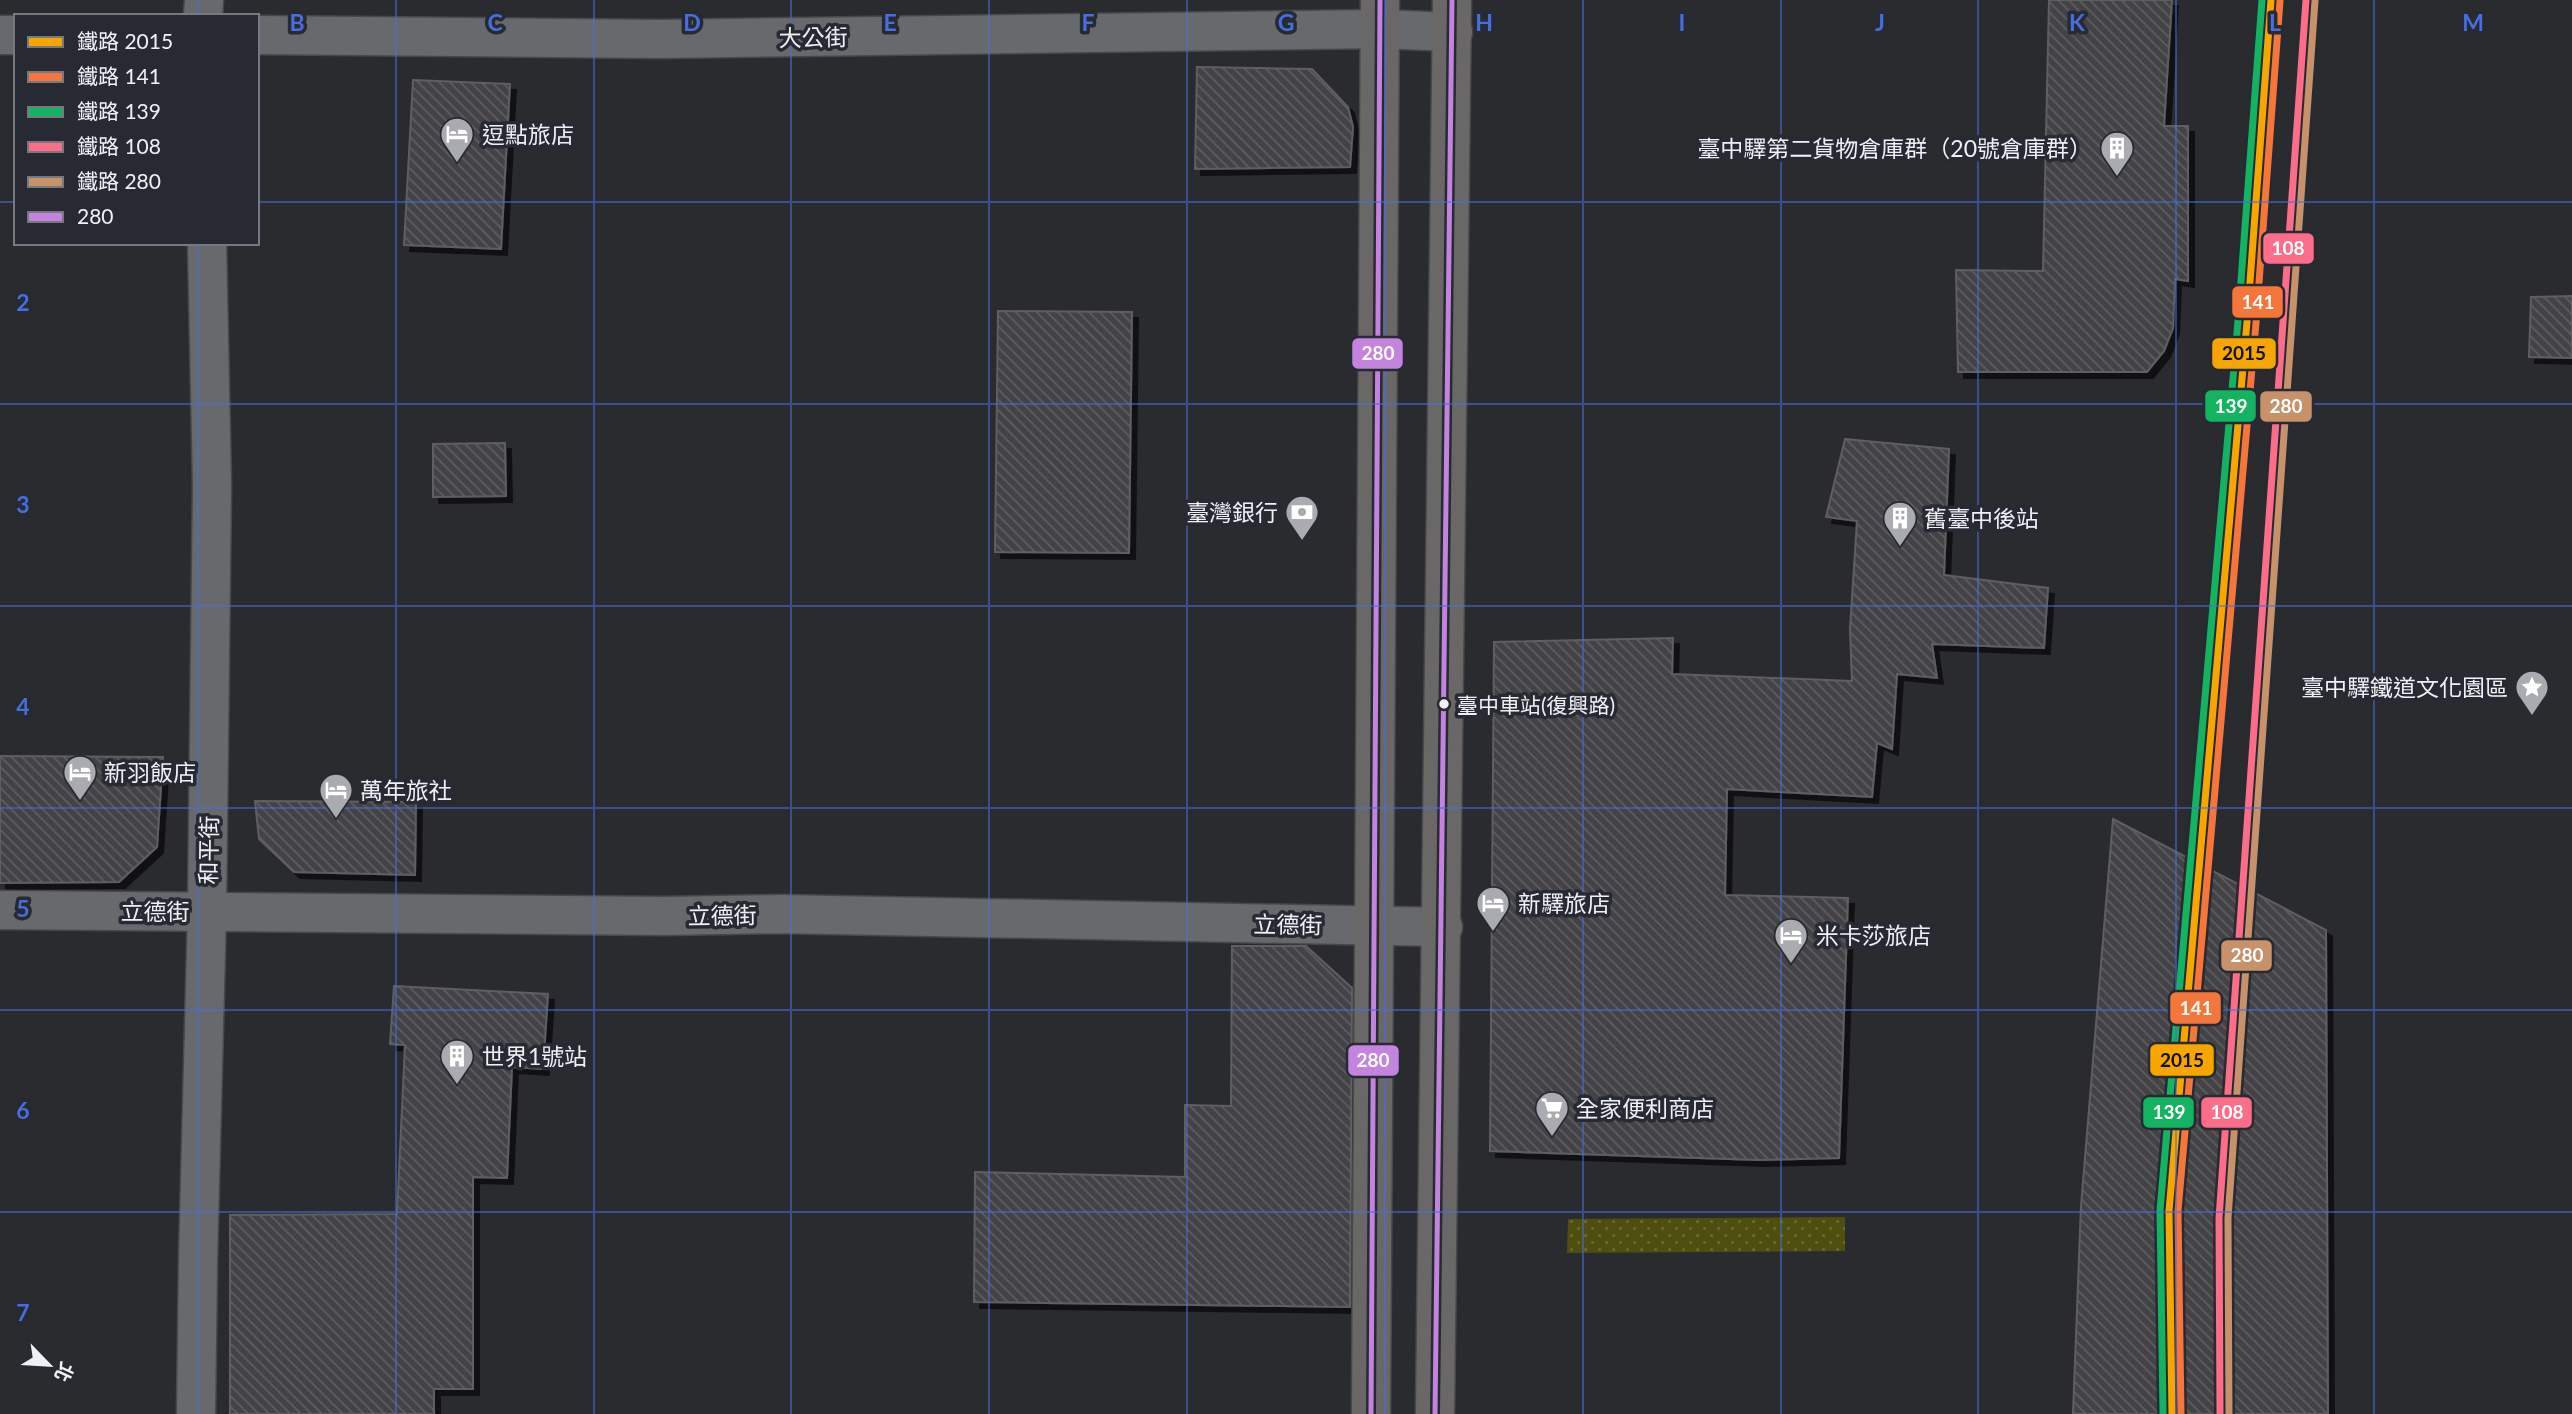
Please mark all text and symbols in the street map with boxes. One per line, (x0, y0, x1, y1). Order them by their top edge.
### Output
text: B (289, 8, 305, 36)
text: C (487, 8, 503, 36)
text: D (683, 8, 701, 36)
text: E (883, 8, 897, 36)
text: F (1081, 8, 1095, 36)
text: G (1278, 8, 1294, 36)
text: H (1475, 8, 1493, 36)
text: I (1679, 8, 1685, 36)
text: J (1875, 8, 1885, 36)
text: K (2069, 8, 2085, 36)
text: L (2269, 8, 2281, 36)
text: M (2462, 8, 2484, 36)
legend (14, 14, 259, 245)
street label: 大公街 (778, 22, 848, 52)
text: 鐵路 2015 (77, 28, 173, 53)
text: 鐵路 141 (77, 63, 161, 88)
text: 鐵路 139 (77, 98, 161, 123)
hotel icon: 逗點旅店 (438, 115, 476, 164)
place label: 逗點旅店 (482, 120, 574, 148)
building icon: 臺中驛第二貨物倉庫群（20號倉庫群） (2098, 129, 2136, 178)
text: 鐵路 108 (77, 133, 161, 158)
place label: 臺中驛第二貨物倉庫群（20號倉庫群） (1697, 134, 2092, 162)
text: 鐵路 280 (77, 168, 161, 193)
text: 280 (77, 203, 114, 228)
line badge: 108 (2262, 232, 2315, 265)
text: 108 (2271, 236, 2305, 259)
line badge: 141 (2231, 285, 2284, 319)
text: 2 (16, 288, 30, 316)
text: 141 (2241, 290, 2275, 313)
line badge: 280 (1351, 337, 1404, 370)
line badge: 2015 (2211, 337, 2277, 370)
text: 280 (1361, 341, 1395, 364)
text: 2015 (2222, 341, 2266, 364)
line badge: 139 (2204, 389, 2257, 423)
line badge: 280 (2259, 390, 2313, 423)
text: 139 (2214, 394, 2248, 417)
text: 280 (2269, 394, 2303, 417)
text: 3 (16, 490, 30, 518)
bank icon: 臺灣銀行 (1283, 493, 1321, 542)
place label: 臺灣銀行 (1186, 498, 1278, 526)
building icon: 舊臺中後站 (1881, 499, 1919, 548)
place label: 舊臺中後站 (1924, 504, 2039, 532)
place icon: 臺中驛鐵道文化園區 (2513, 668, 2551, 717)
place label: 臺中驛鐵道文化園區 (2301, 673, 2508, 701)
text: 4 (16, 692, 30, 720)
place label: 臺中車站(復興路) (1457, 692, 1615, 717)
marker: 臺中車站(復興路) (1437, 697, 1451, 711)
hotel icon: 新羽飯店 (61, 753, 99, 802)
place label: 新羽飯店 (104, 758, 196, 786)
hotel icon: 萬年旅社 (317, 771, 355, 820)
place label: 萬年旅社 (360, 776, 452, 804)
street label: 和平街 (193, 815, 223, 885)
hotel icon: 新驛旅店 (1474, 884, 1512, 933)
place label: 新驛旅店 (1518, 889, 1610, 917)
text: 5 (16, 894, 30, 922)
street label: 立德街 (121, 897, 190, 925)
street label: 立德街 (687, 900, 757, 930)
street label: 立德街 (1253, 909, 1323, 939)
hotel icon: 米卡莎旅店 (1772, 916, 1810, 965)
place label: 米卡莎旅店 (1816, 921, 1931, 949)
line badge: 280 (2220, 939, 2273, 972)
text: 280 (2230, 943, 2264, 966)
line badge: 141 (2169, 991, 2222, 1025)
text: 141 (2179, 996, 2213, 1019)
building icon: 世界1號站 (438, 1037, 476, 1086)
place label: 世界1號站 (482, 1042, 587, 1070)
line badge: 2015 (2149, 1043, 2215, 1077)
line badge: 280 (1347, 1044, 1400, 1077)
text: 280 (1356, 1048, 1390, 1071)
text: 2015 (2160, 1048, 2204, 1071)
supermarket icon: 全家便利商店 (1533, 1089, 1571, 1138)
place label: 全家便利商店 (1576, 1094, 1714, 1122)
text: 6 (16, 1096, 30, 1124)
line badge: 139 (2142, 1096, 2195, 1129)
line badge: 108 (2200, 1096, 2253, 1129)
text: 139 (2152, 1100, 2186, 1123)
text: 108 (2210, 1100, 2244, 1123)
text: 7 (16, 1298, 30, 1326)
north arrow (14, 1330, 84, 1400)
text: 北 (50, 1359, 79, 1386)

